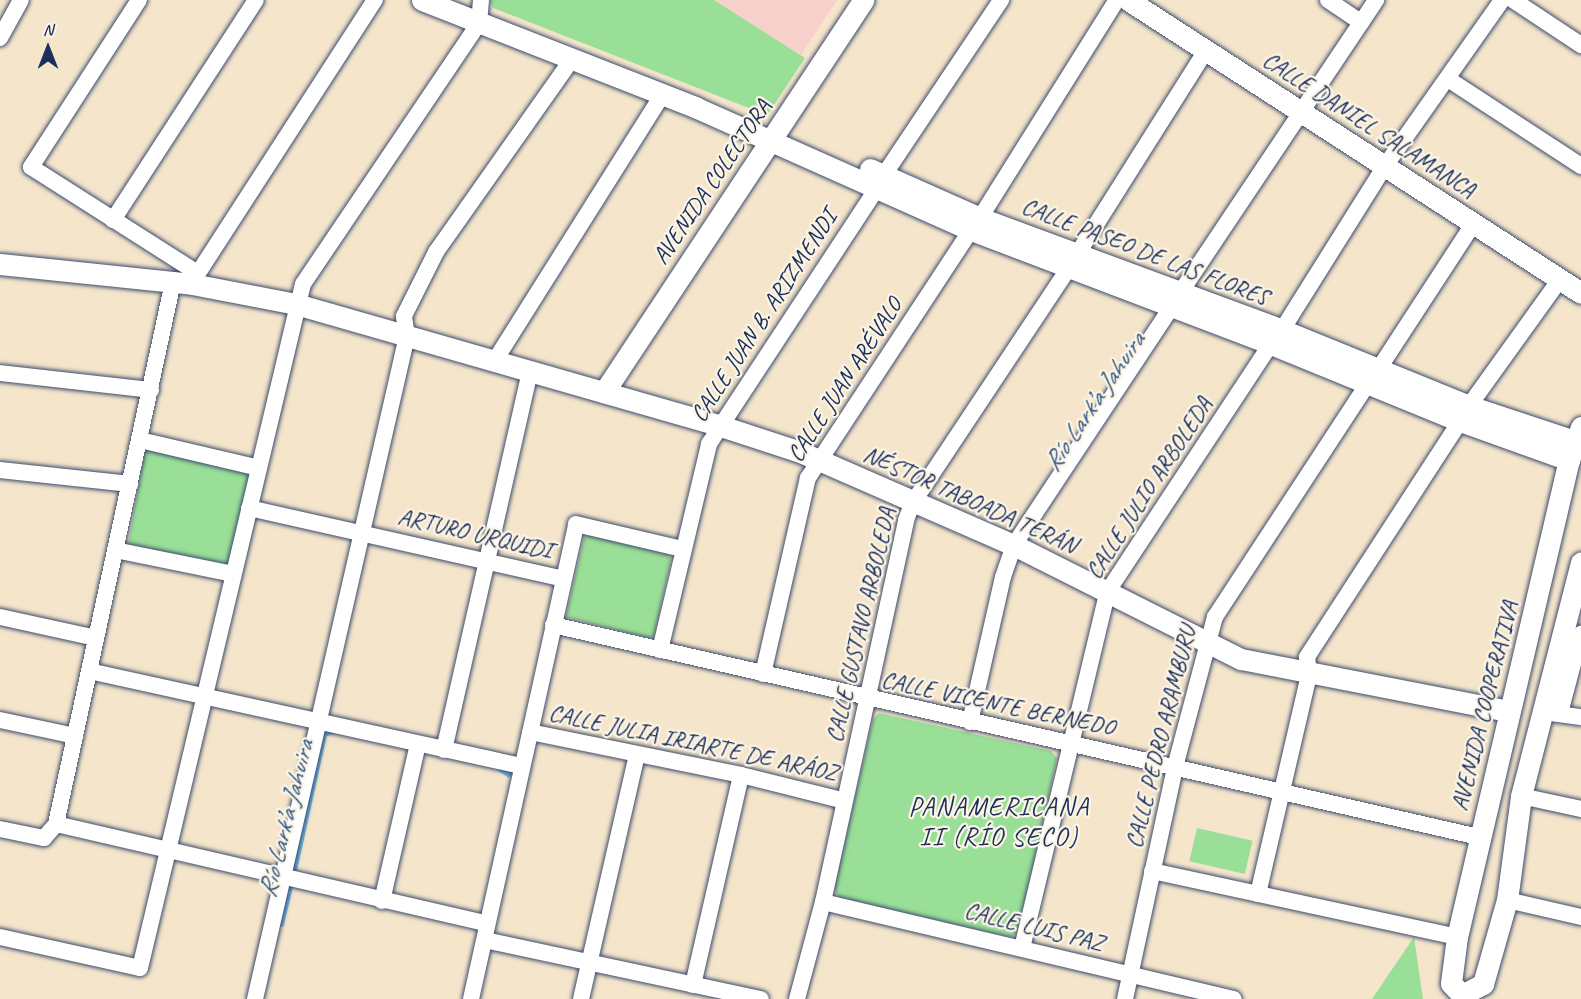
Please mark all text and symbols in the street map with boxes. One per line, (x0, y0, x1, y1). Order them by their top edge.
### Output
north arrow (18, 18, 78, 78)
text: N (43, 20, 53, 40)
street label: CALLE DANIEL SALAMANCA (1257, 45, 1481, 205)
street label: AVENIDA COLECTORA (646, 94, 778, 270)
street label: CALLE PASEO DE LAS FLORES (1017, 192, 1273, 312)
street label: CALLE JUAN B. ARIZMENDI (685, 205, 843, 427)
street label: CALLE JUAN ARÉVALO (781, 292, 909, 468)
water label: Río Lark’a Jahuira (1036, 326, 1152, 478)
street label: CALLE JULIO ARBOLEDA (1079, 391, 1219, 585)
street label: NÉSTOR TABOADA TERÁN (859, 440, 1081, 560)
street label: ARTURO URQUIDI (395, 502, 555, 566)
street label: CALLE GUSTAVO ARBOLEDA (820, 504, 902, 746)
street label: AVENIDA COOPERATIVA (1445, 598, 1525, 814)
street label: CALLE PEDRO ARAMBURU (1120, 623, 1202, 851)
street label: CALLE VICENTE BERNEDO (879, 665, 1117, 743)
street label: CALLE JULIA IRIARTE DE ARÁOZ (546, 698, 840, 788)
water label: Río Lark’a Jahuira (251, 736, 321, 902)
district label: PANAMERICANA II (RÍO SECO) (910, 791, 1088, 852)
street label: CALLE LUIS PAZ (962, 896, 1106, 958)

